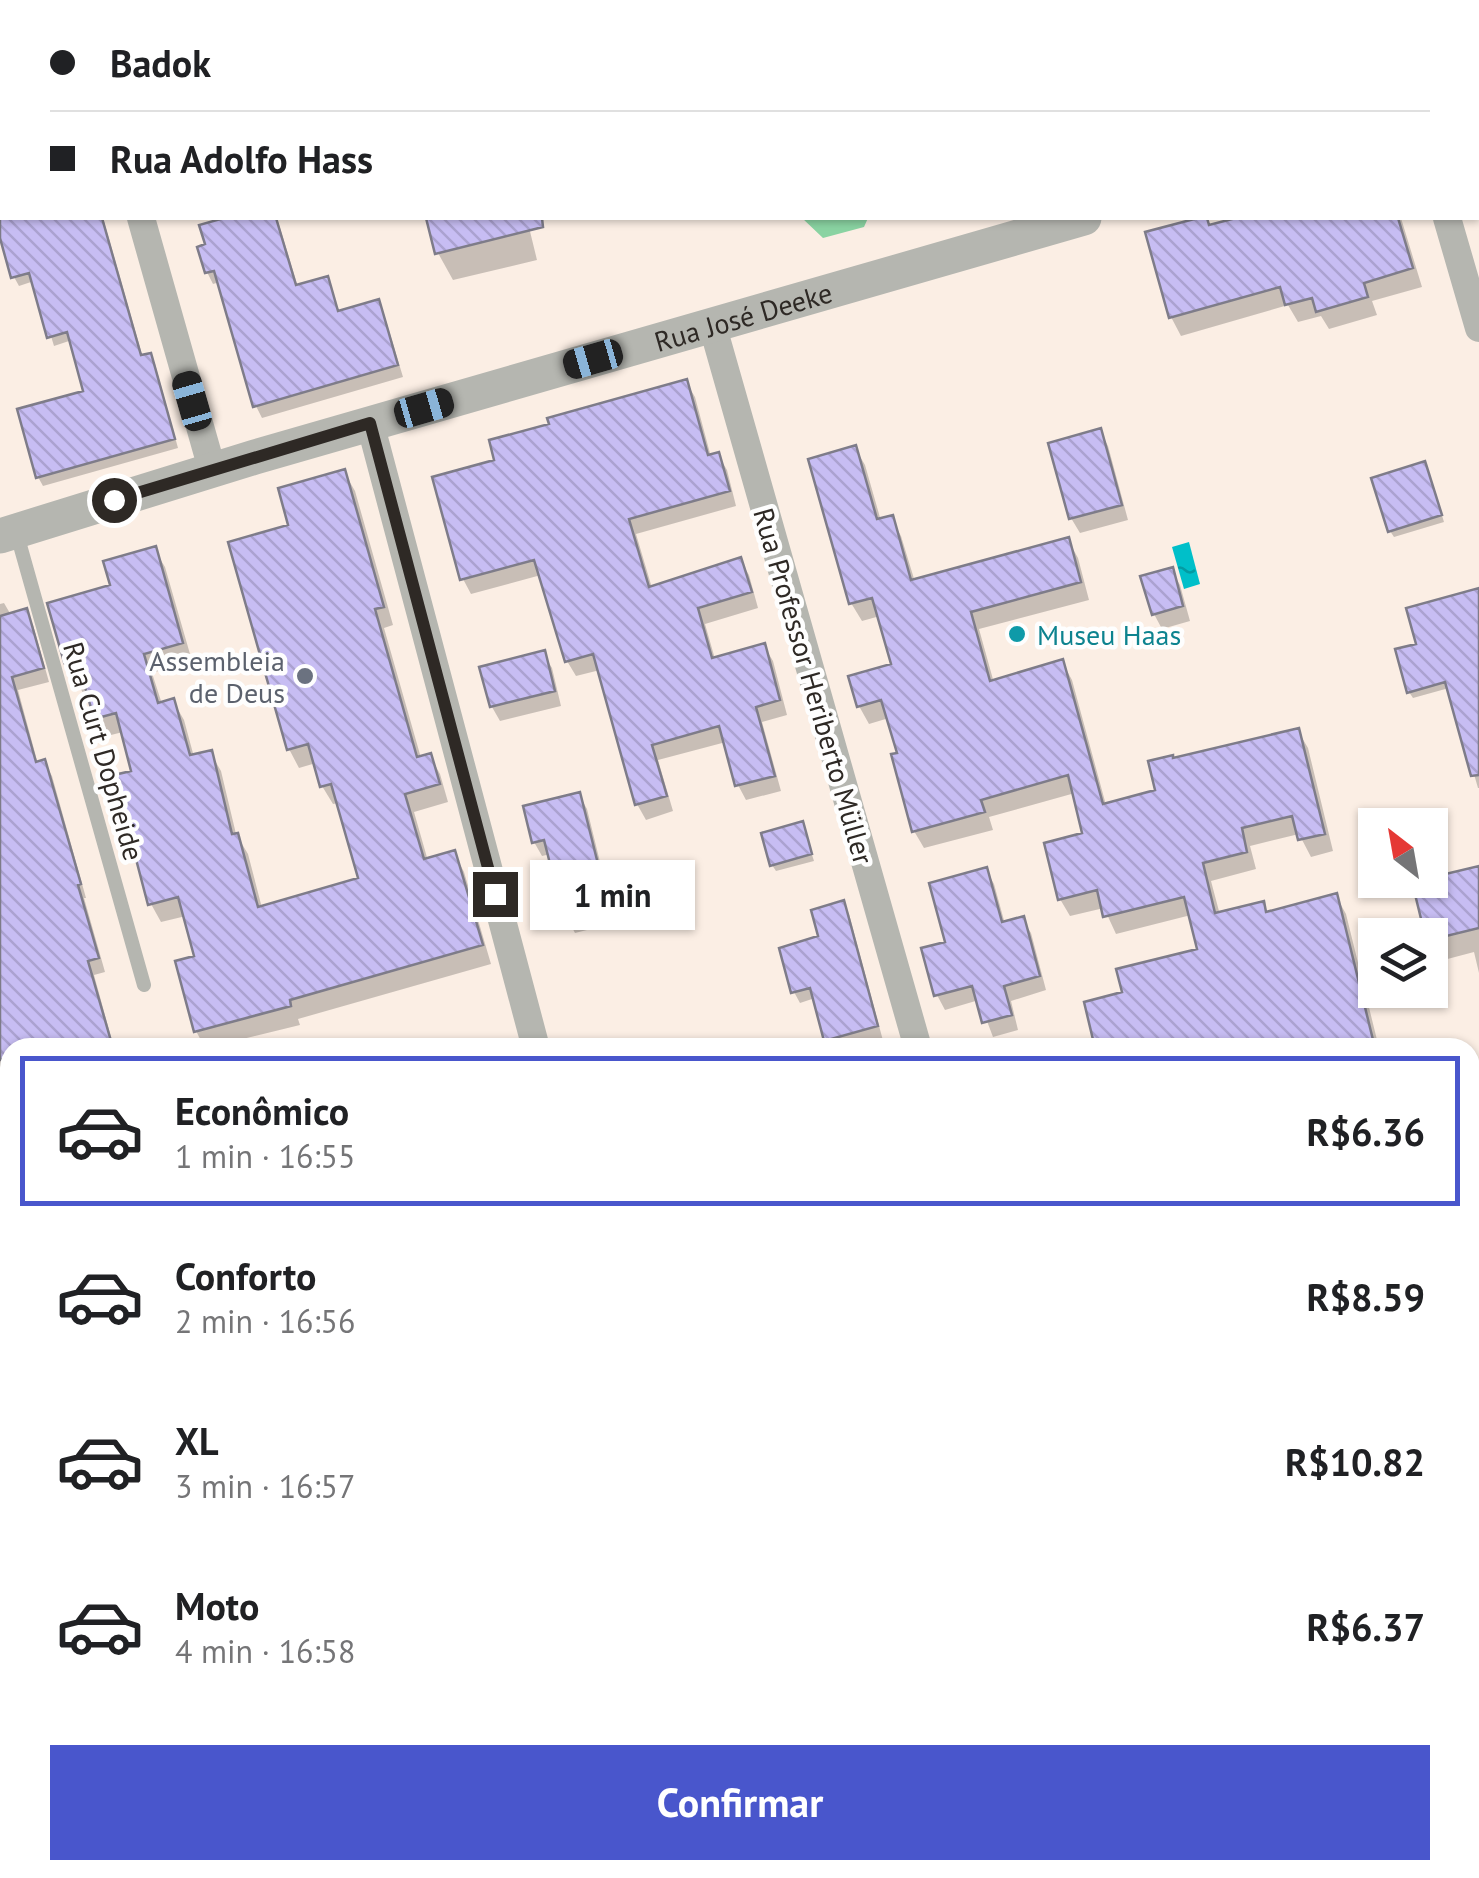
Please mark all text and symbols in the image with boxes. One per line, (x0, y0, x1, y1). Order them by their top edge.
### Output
text: Badok (110, 38, 211, 87)
text: Rua Adolfo Hass (110, 134, 373, 183)
street label: Rua José Deeke (650, 273, 836, 359)
car (560, 336, 626, 382)
car (169, 368, 215, 434)
car (391, 385, 457, 431)
route start (92, 478, 137, 523)
street label: Rua Professor Heriberto Müller (745, 504, 883, 869)
place label: Museu Haas (1037, 616, 1181, 653)
marker: Museu Haas (1006, 623, 1028, 645)
street label: Rua Curt Dopheide (55, 637, 153, 865)
place label: Assembleia de Deus (149, 642, 285, 711)
marker: Assembleia de Deus (294, 665, 316, 687)
north arrow (1358, 808, 1448, 898)
map controls (1358, 808, 1448, 1008)
callout: 1 min (530, 859, 695, 929)
route end (473, 872, 518, 917)
text: 1 min (573, 874, 652, 916)
button: layers (1358, 918, 1448, 1008)
icon: car (55, 1086, 145, 1176)
text: Econômico (175, 1086, 349, 1135)
text: R$6.36 (1307, 1107, 1425, 1156)
text: 1 min · 16:55 (175, 1135, 355, 1177)
icon: car (55, 1251, 145, 1341)
text: Conforto (175, 1251, 316, 1300)
text: R$8.59 (1307, 1272, 1425, 1321)
text: 2 min · 16:56 (175, 1300, 355, 1342)
icon: car (55, 1416, 145, 1506)
text: XL (175, 1416, 219, 1465)
text: R$10.82 (1285, 1437, 1425, 1486)
text: 3 min · 16:57 (175, 1465, 355, 1507)
icon: car (55, 1581, 145, 1671)
text: Moto (175, 1581, 259, 1630)
text: R$6.37 (1307, 1602, 1425, 1651)
text: 4 min · 16:58 (175, 1630, 355, 1672)
button: Confirmar (50, 1745, 1430, 1860)

